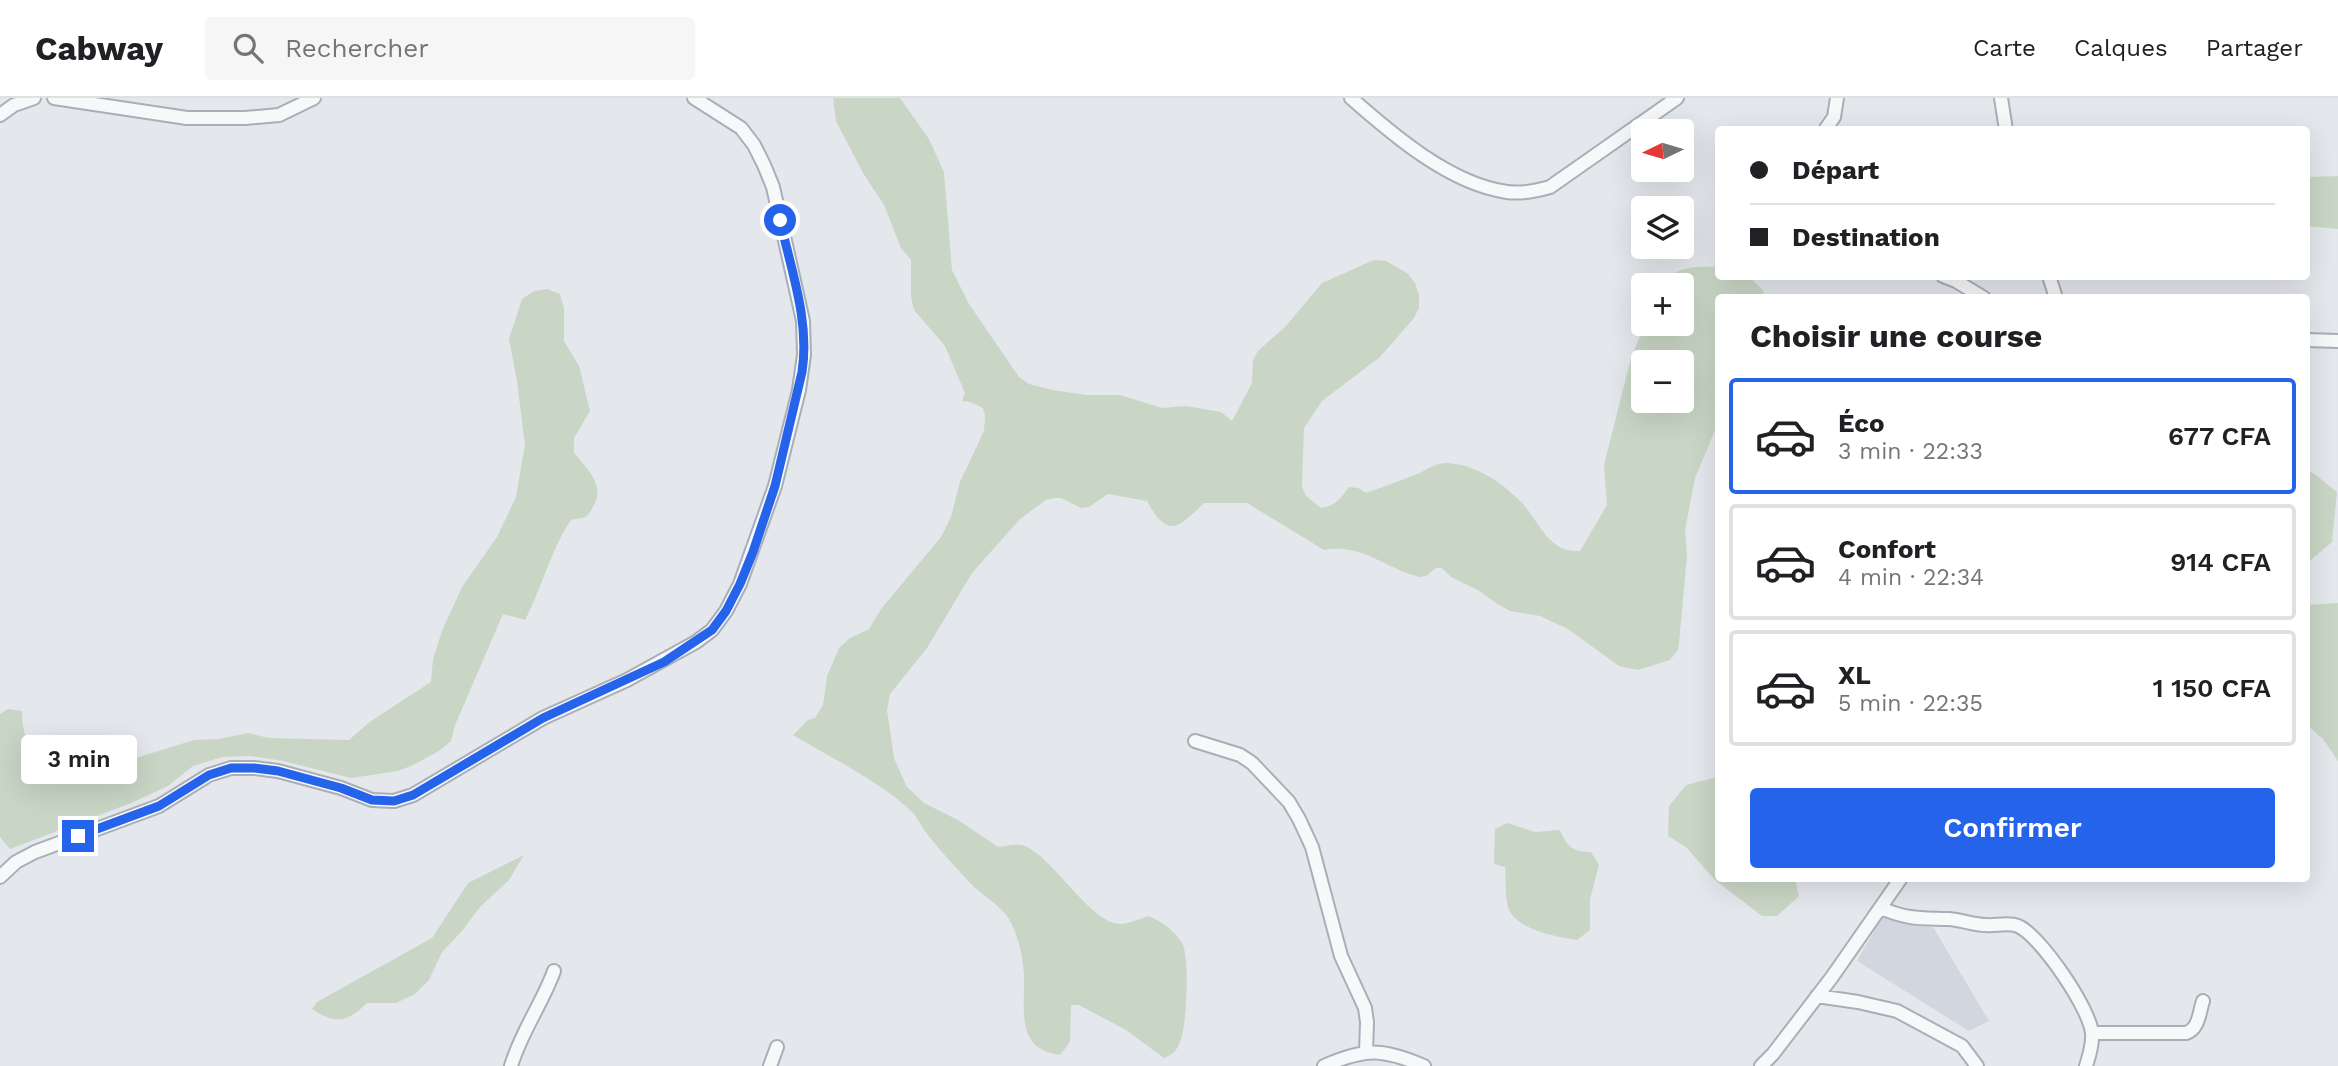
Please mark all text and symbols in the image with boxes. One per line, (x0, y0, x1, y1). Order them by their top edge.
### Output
search box (205, 17, 695, 80)
text: Cabway (35, 29, 163, 68)
icon: search (229, 29, 267, 67)
text: Rechercher (285, 33, 429, 63)
text: Carte (1973, 34, 2036, 62)
text: Calques (2074, 34, 2168, 62)
text: Partager (2206, 34, 2303, 62)
north arrow (1631, 119, 1694, 182)
map controls (1631, 119, 1694, 413)
text: Départ (1792, 155, 1879, 185)
button: layers (1631, 196, 1694, 259)
route start (764, 204, 796, 236)
text: Destination (1792, 222, 1940, 252)
button: + (1631, 273, 1694, 336)
text: Choisir une course (1750, 317, 2042, 355)
button: − (1631, 350, 1694, 413)
icon: car (1754, 405, 1817, 468)
text: Éco (1838, 408, 1885, 438)
text: 677 CFA (2168, 421, 2271, 451)
text: 3 min · 22:33 (1838, 438, 1983, 465)
icon: car (1754, 531, 1817, 594)
text: Confort (1838, 534, 1936, 564)
text: 914 CFA (2170, 547, 2271, 577)
text: 4 min · 22:34 (1838, 564, 1984, 591)
icon: car (1754, 657, 1817, 720)
text: XL (1838, 660, 1871, 690)
text: 1 150 CFA (2153, 673, 2271, 703)
text: 5 min · 22:35 (1838, 690, 1983, 717)
callout: 3 min (20, 734, 136, 784)
text: 3 min (47, 746, 111, 773)
button: Confirmer (1750, 788, 2275, 868)
route end (62, 820, 94, 852)

